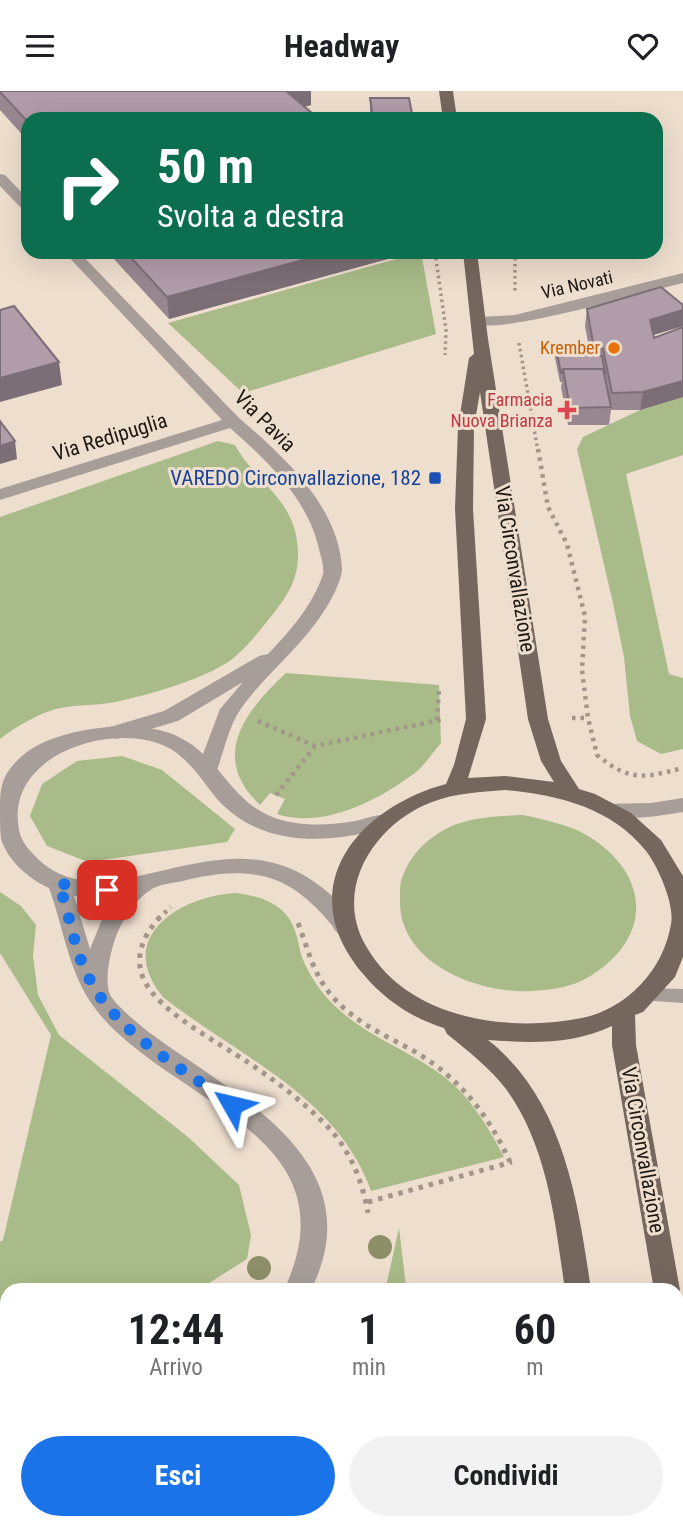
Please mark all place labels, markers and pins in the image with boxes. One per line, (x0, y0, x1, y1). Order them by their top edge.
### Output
place label: Krember (540, 337, 601, 358)
marker: Krember (606, 340, 622, 356)
place label: Farmacia Nuova Brianza (451, 389, 553, 431)
marker: Farmacia Nuova Brianza (559, 402, 575, 418)
place label: VAREDO Circonvallazione, 182 (170, 466, 421, 490)
marker: VAREDO Circonvallazione, 182 (427, 470, 443, 486)
pin (77, 860, 137, 920)

